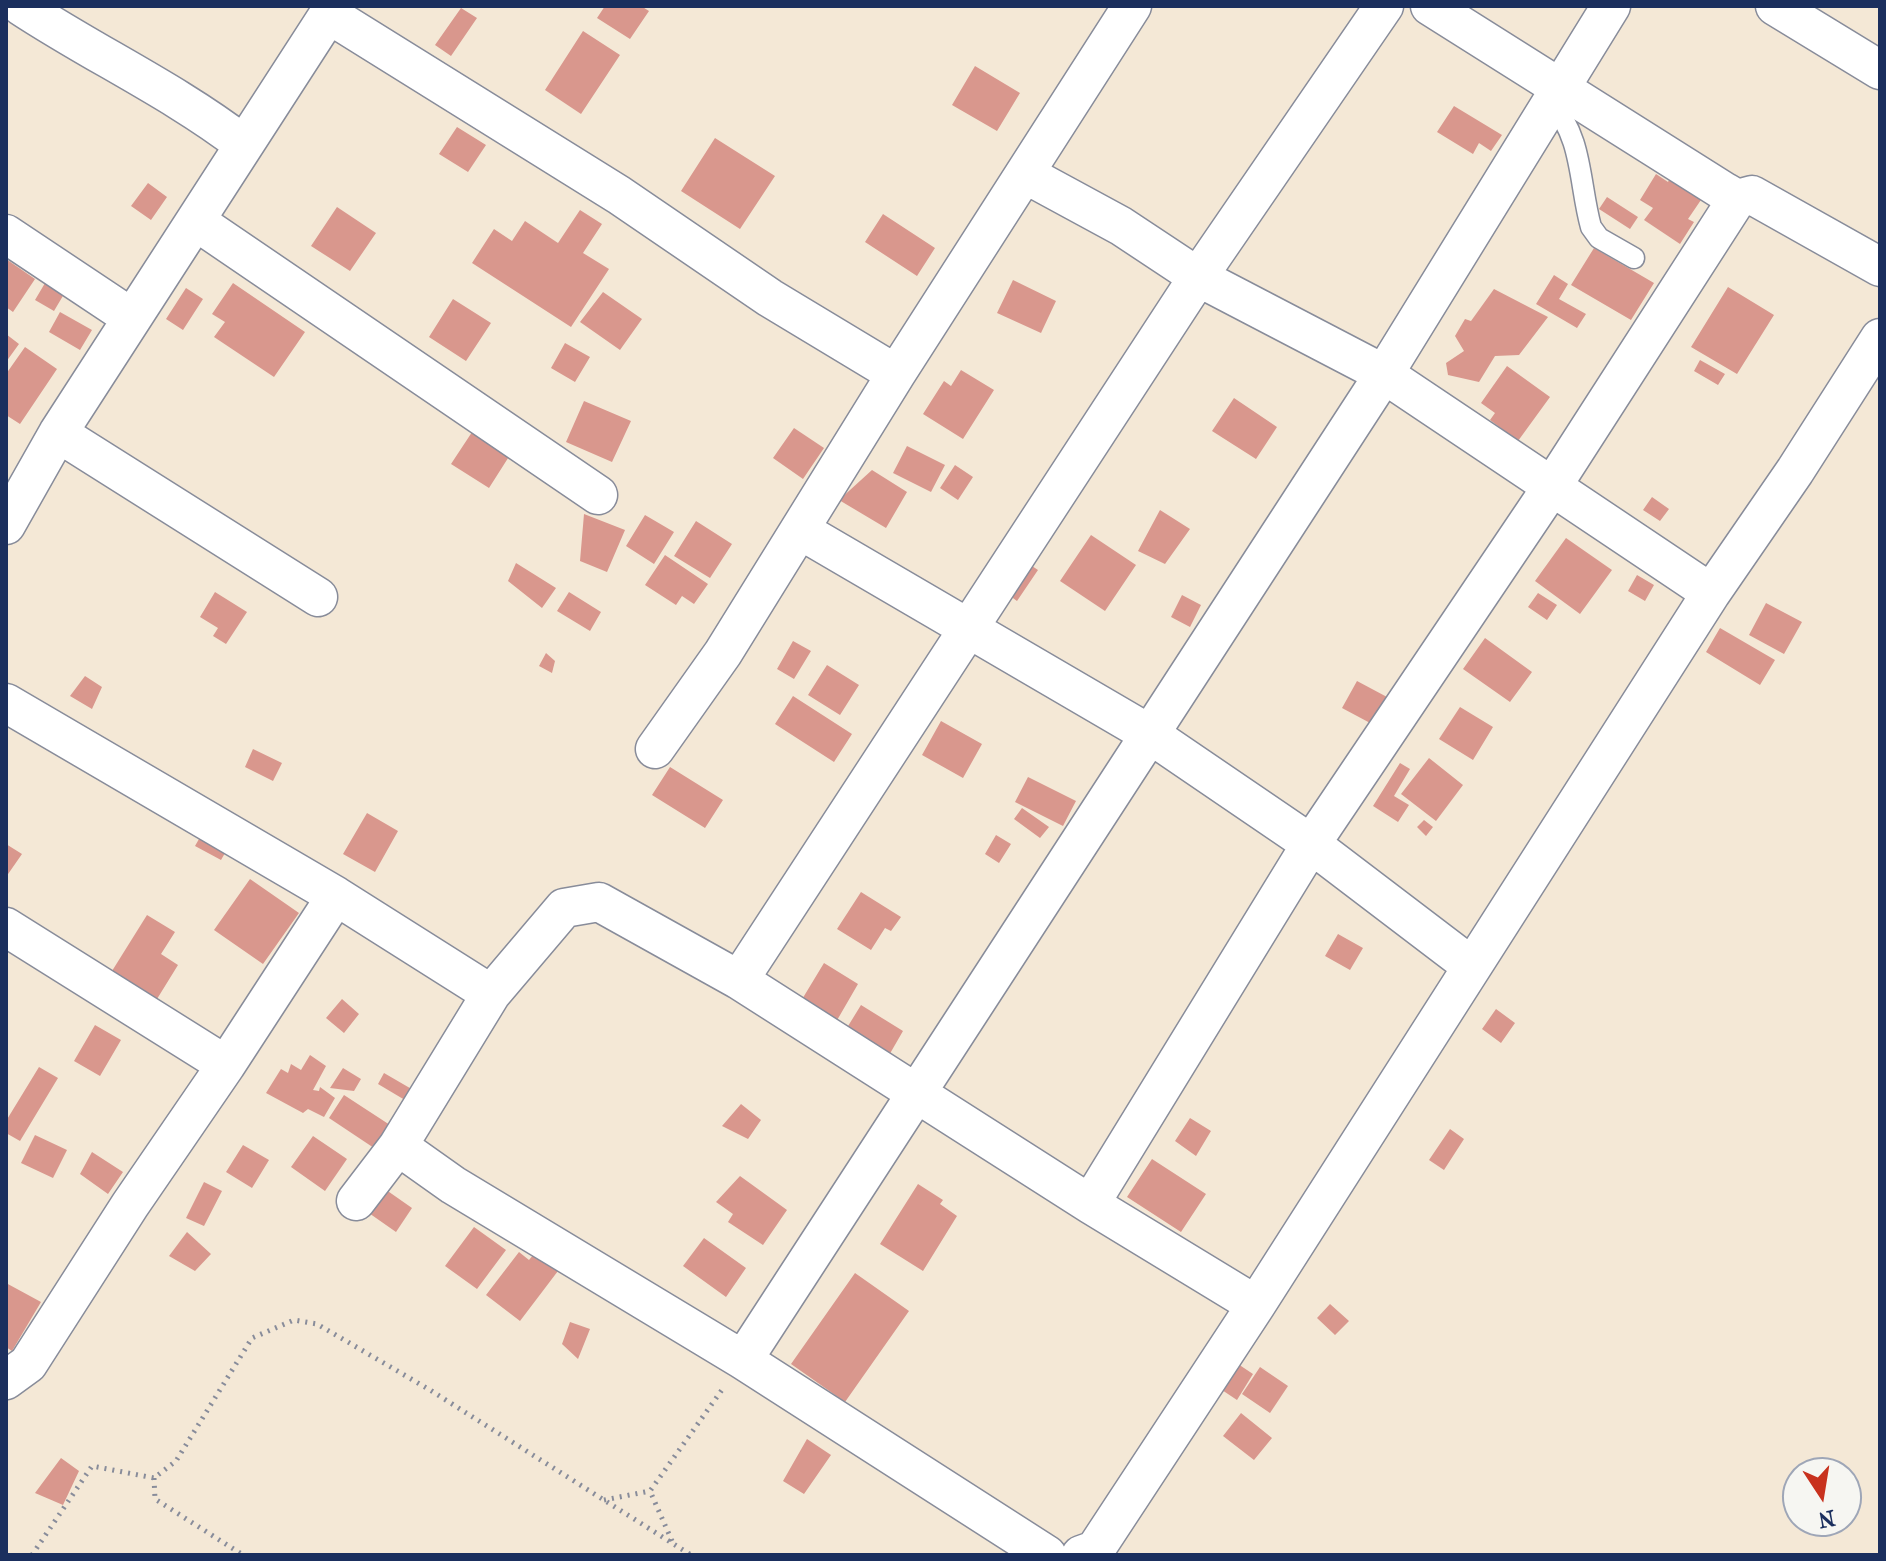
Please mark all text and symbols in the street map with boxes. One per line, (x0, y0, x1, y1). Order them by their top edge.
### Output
north arrow (1782, 1457, 1862, 1537)
text: N (1816, 1504, 1837, 1533)

